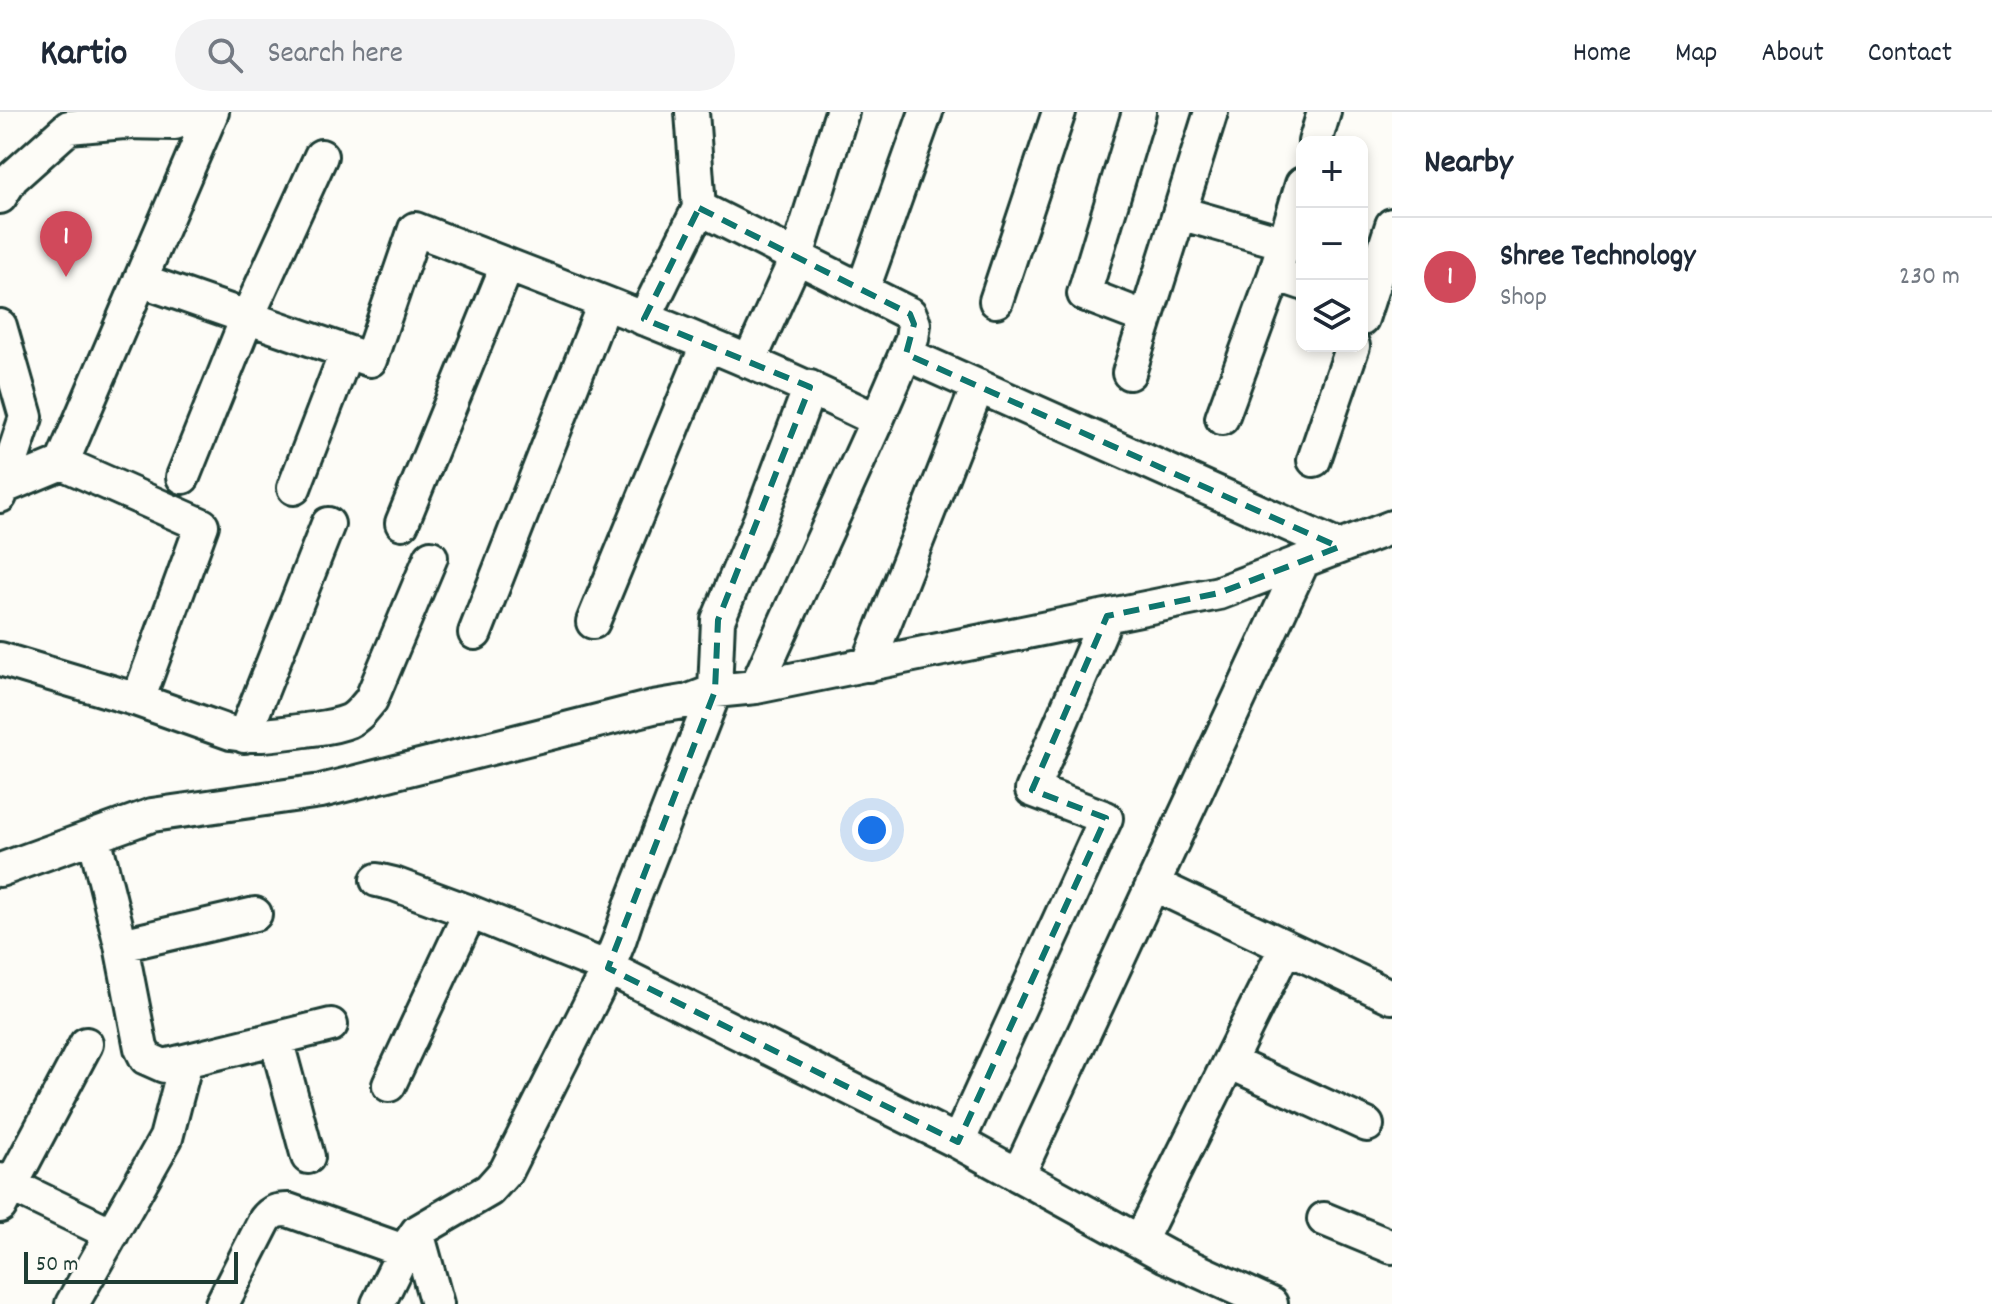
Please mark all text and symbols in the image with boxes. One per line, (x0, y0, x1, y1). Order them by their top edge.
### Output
search box (175, 19, 735, 91)
text: Kartio (40, 28, 127, 83)
icon: search (203, 33, 247, 77)
text: Search here (267, 34, 403, 77)
text: Home (1573, 35, 1631, 75)
text: Map (1675, 35, 1717, 75)
text: About (1761, 35, 1824, 75)
text: Contact (1868, 35, 1952, 75)
map controls (1296, 136, 1368, 352)
button: + (1296, 136, 1368, 208)
text: Nearby (1424, 140, 1513, 189)
button: − (1296, 208, 1368, 280)
pin: 1 (40, 211, 92, 277)
text: Shree Technology (1500, 237, 1695, 280)
text: 1 (1447, 259, 1453, 296)
text: 230 m (1899, 259, 1960, 296)
button: layers (1296, 280, 1368, 352)
text: Shop (1500, 280, 1547, 317)
your location (852, 810, 892, 850)
scale bar (24, 1248, 238, 1284)
text: 50 m (36, 1250, 78, 1281)

